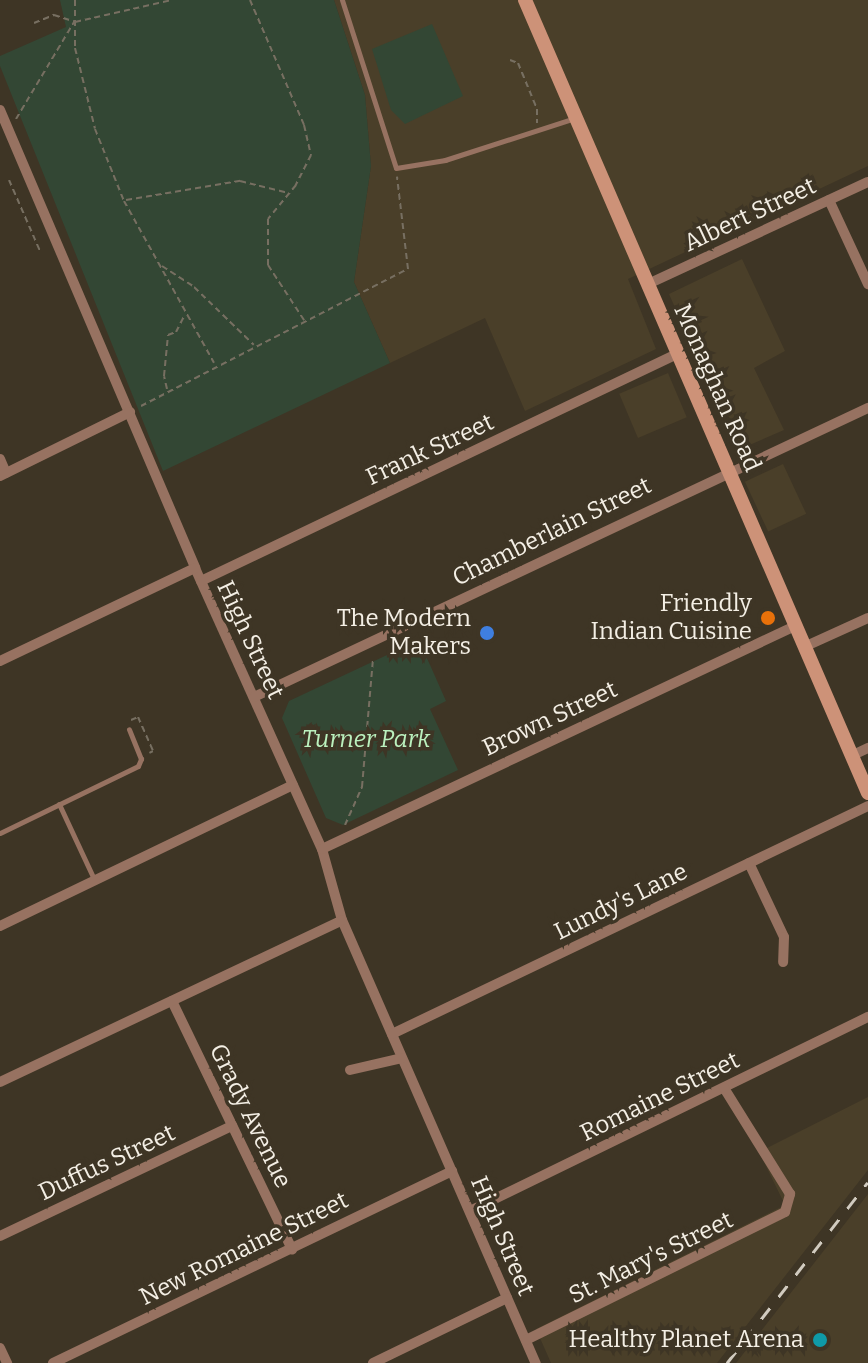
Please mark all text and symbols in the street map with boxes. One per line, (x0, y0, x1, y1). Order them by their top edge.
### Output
street label: Albert Street (679, 172, 821, 258)
street label: Monaghan Road (667, 300, 767, 476)
street label: Frank Street (362, 408, 498, 492)
street label: Chamberlain Street (448, 471, 656, 593)
street label: High Street (210, 576, 290, 704)
place label: Friendly Indian Cuisine (590, 590, 752, 646)
place label: The Modern Makers (337, 605, 471, 661)
marker: Friendly Indian Cuisine (759, 609, 777, 627)
marker: The Modern Makers (478, 624, 496, 642)
street label: Brown Street (478, 675, 622, 763)
park label: Turner Park (302, 726, 430, 754)
street label: Lundy's Lane (550, 857, 692, 947)
street label: Grady Avenue (203, 1039, 297, 1193)
street label: Romaine Street (576, 1046, 744, 1148)
street label: Duffus Street (34, 1119, 180, 1207)
street label: High Street (464, 1172, 540, 1300)
street label: New Romaine Street (135, 1186, 353, 1312)
street label: St. Mary's Street (564, 1206, 738, 1310)
place label: Healthy Planet Arena (568, 1326, 804, 1354)
marker: Healthy Planet Arena (811, 1331, 829, 1349)

